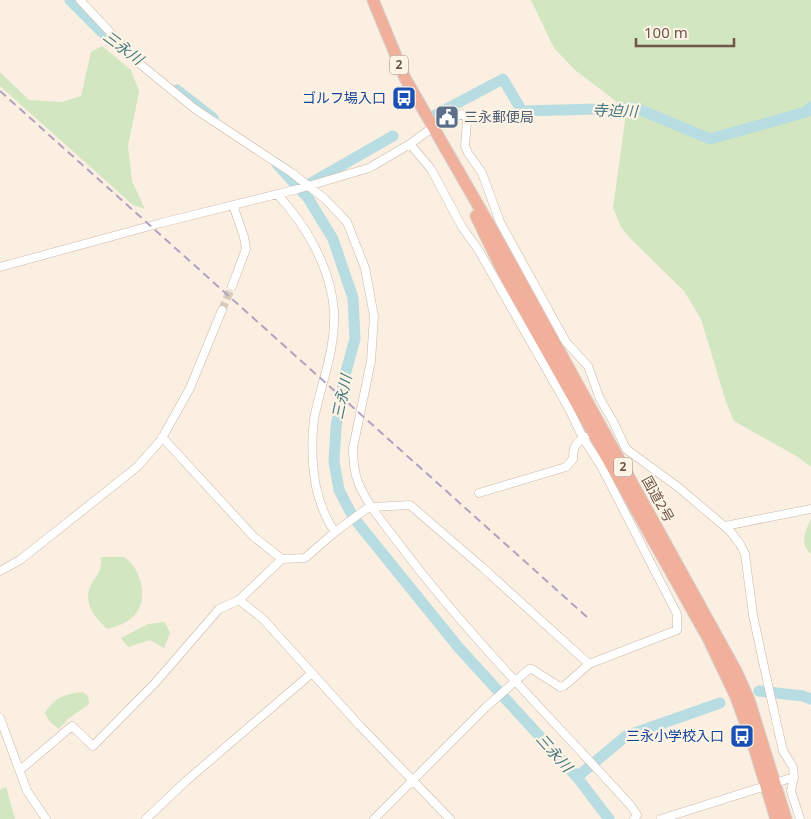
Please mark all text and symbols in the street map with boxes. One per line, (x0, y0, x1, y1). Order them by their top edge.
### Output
scale bar (636, 15, 734, 47)
text: 100 m (644, 22, 688, 42)
water label: 三永川 (100, 26, 149, 70)
road number: 2 (390, 56, 408, 74)
bus stop icon: ゴルフ場入口 (391, 85, 417, 111)
place label: ゴルフ場入口 (302, 88, 386, 107)
water label: 寺迫川 (592, 99, 640, 121)
public building icon: 三永郵便局 (434, 104, 460, 130)
place label: 三永郵便局 (464, 107, 534, 126)
water label: 三永川 (327, 371, 356, 421)
road number: 2 (614, 458, 632, 477)
street label: 国道2号 (638, 472, 679, 525)
bus stop icon: 三永小学校入口 (729, 723, 755, 749)
place label: 三永小学校入口 (626, 726, 724, 745)
water label: 三永川 (532, 729, 579, 777)

